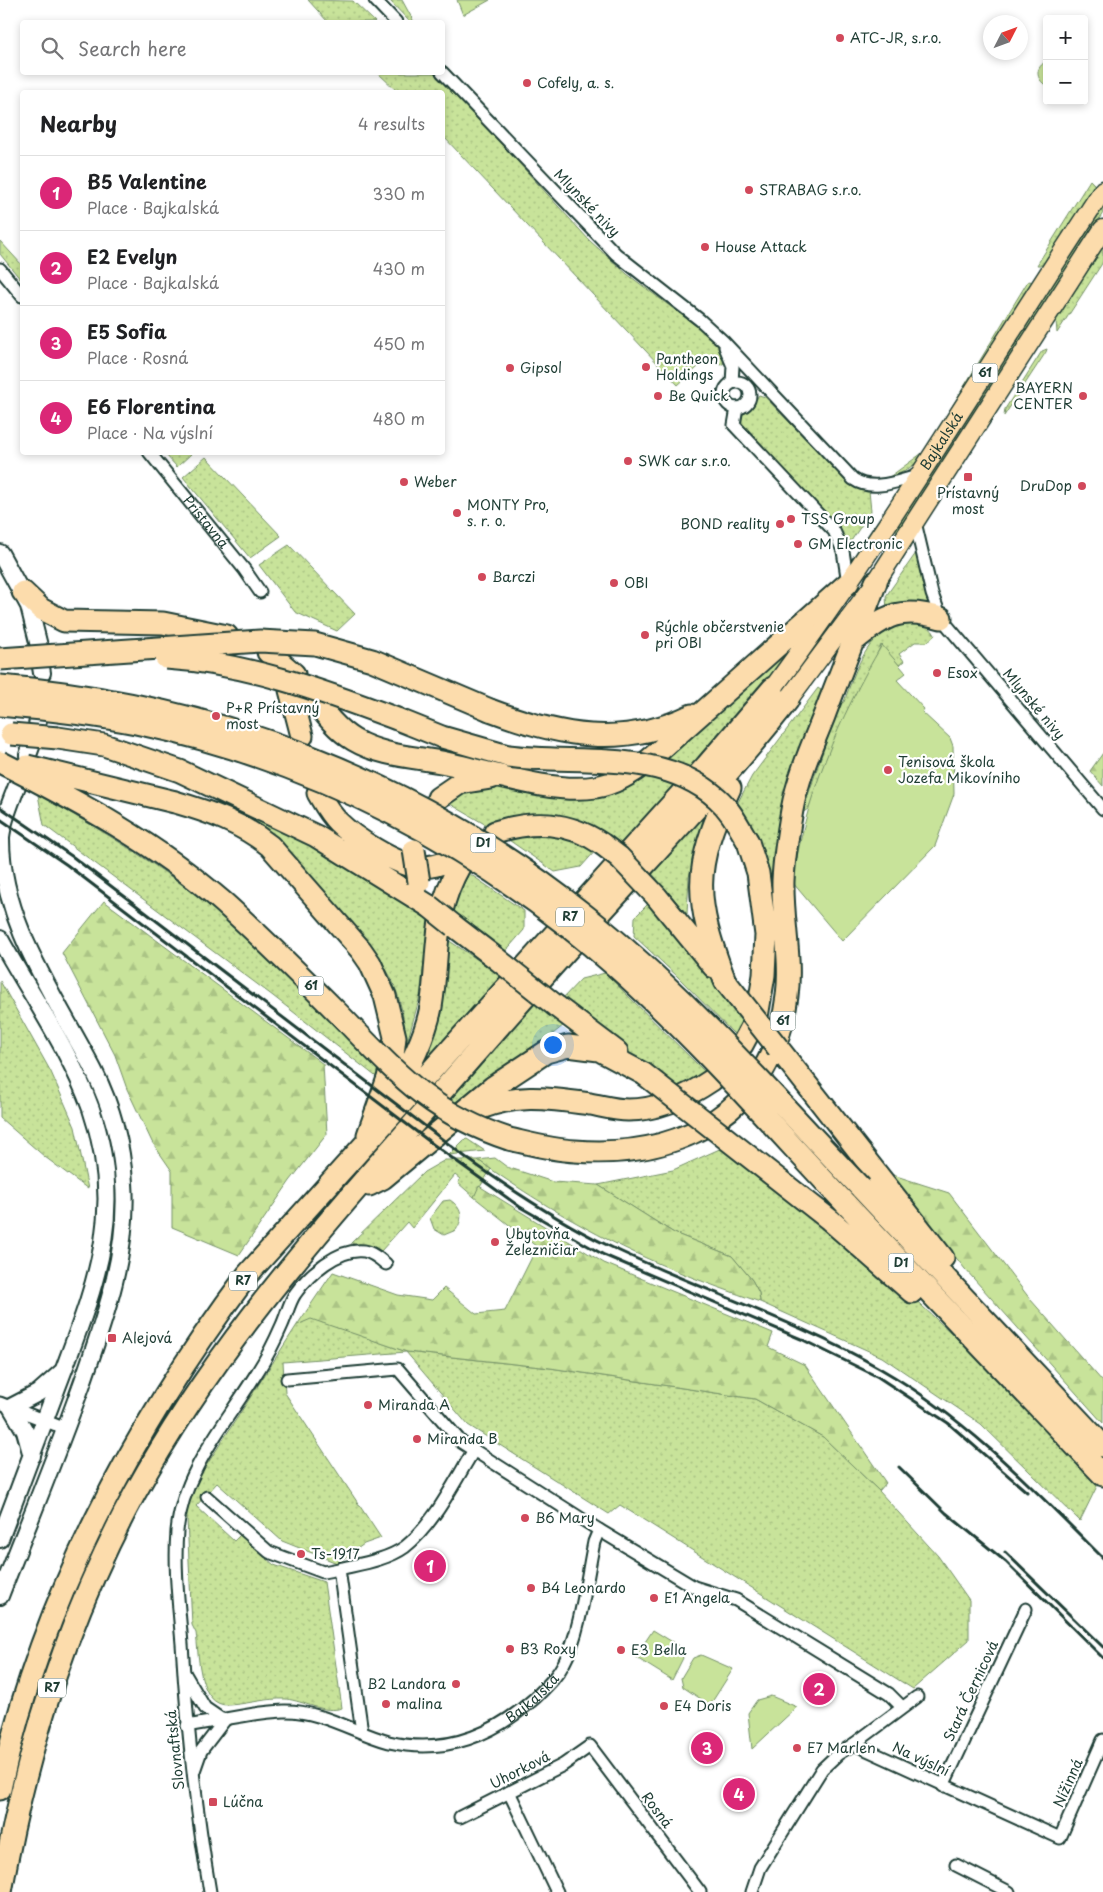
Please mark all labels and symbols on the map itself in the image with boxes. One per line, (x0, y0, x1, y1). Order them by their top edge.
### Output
north arrow (983, 15, 1028, 60)
place label: ATC-JR, s.r.o. (850, 27, 942, 48)
marker: ATC-JR, s.r.o. (834, 32, 846, 44)
place label: Cofely, a. s. (537, 72, 614, 93)
marker: Cofely, a. s. (521, 77, 533, 89)
street label: Mlynské nivy (549, 164, 625, 241)
place label: STRABAG s.r.o. (759, 179, 862, 200)
marker: STRABAG s.r.o. (743, 184, 755, 196)
place label: House Attack (715, 236, 807, 257)
marker: House Attack (699, 241, 711, 253)
place label: Pantheon Holdings (656, 348, 718, 385)
place label: Gipsol (520, 357, 562, 378)
marker: Pantheon Holdings (640, 361, 652, 373)
marker: Gipsol (504, 362, 516, 374)
road number: 61 (972, 363, 998, 382)
place label: BAYERN CENTER (1013, 377, 1073, 414)
place label: Be Quick (668, 385, 729, 406)
marker: Be Quick (652, 390, 664, 402)
marker: BAYERN CENTER (1077, 390, 1089, 402)
street label: Bajkalská (914, 407, 968, 474)
place label: SWK car s.r.o. (638, 450, 731, 471)
marker: SWK car s.r.o. (622, 455, 634, 467)
place label: Weber (414, 471, 457, 492)
marker: Prístavný most (962, 471, 974, 483)
place label: DruDop (1020, 475, 1072, 496)
marker: Weber (398, 476, 410, 488)
marker: DruDop (1076, 480, 1088, 492)
place label: Prístavný most (937, 482, 999, 519)
street label: Prístavná (178, 490, 234, 553)
place label: MONTY Pro, s. r. o. (467, 494, 549, 531)
marker: MONTY Pro, s. r. o. (451, 507, 463, 519)
place label: TSS Group (801, 508, 875, 529)
place label: BOND reality (680, 513, 770, 534)
marker: TSS Group (785, 513, 797, 525)
marker: BOND reality (774, 518, 786, 530)
place label: GM Electronic (808, 533, 902, 554)
marker: GM Electronic (792, 538, 804, 550)
place label: Barczi (492, 566, 535, 587)
marker: Barczi (476, 571, 488, 583)
place label: OBI (624, 572, 648, 593)
marker: OBI (608, 577, 620, 589)
place label: Rýchle občerstvenie pri OBI (655, 616, 784, 653)
marker: Rýchle občerstvenie pri OBI (639, 629, 651, 641)
place label: Esox (947, 662, 978, 683)
street label: Mlynské nivy (998, 663, 1070, 744)
marker: Esox (931, 667, 943, 679)
place label: P+R Prístavný most (226, 697, 320, 734)
marker: P+R Prístavný most (210, 710, 222, 722)
place label: Tenisová škola Jozefa Mikovíniho (898, 751, 1021, 788)
marker: Tenisová škola Jozefa Mikovíniho (882, 764, 894, 776)
road number: D1 (470, 834, 496, 852)
road number: R7 (556, 908, 584, 926)
road number: 61 (298, 976, 324, 996)
road number: 61 (770, 1011, 796, 1030)
your location (540, 1032, 566, 1058)
place label: Ubytovňa Železničiar (505, 1223, 579, 1260)
marker: Ubytovňa Železničiar (489, 1236, 501, 1248)
road number: D1 (888, 1254, 914, 1272)
road number: R7 (229, 1272, 257, 1290)
place label: Alejová (122, 1327, 173, 1348)
marker: Alejová (106, 1332, 118, 1344)
place label: Miranda A (378, 1394, 450, 1415)
marker: Miranda A (362, 1399, 374, 1411)
place label: Miranda B (427, 1428, 498, 1449)
marker: Miranda B (411, 1433, 423, 1445)
place label: B6 Mary (535, 1507, 595, 1528)
marker: B6 Mary (519, 1512, 531, 1524)
place label: Ts-1917 (311, 1543, 360, 1564)
pin: 1 (414, 1547, 446, 1585)
marker: Ts-1917 (295, 1548, 307, 1560)
place label: B4 Leonardo (541, 1577, 626, 1598)
marker: B4 Leonardo (525, 1582, 537, 1594)
place label: E1 Angela (664, 1587, 730, 1608)
marker: E1 Angela (648, 1592, 660, 1604)
street label: Stará Černicová (938, 1636, 1003, 1745)
place label: B3 Roxy (520, 1638, 576, 1659)
place label: E3 Bella (631, 1639, 687, 1660)
marker: B3 Roxy (504, 1643, 516, 1655)
marker: E3 Bella (615, 1644, 627, 1656)
street label: Bajkalská (501, 1669, 564, 1728)
pin: 2 (803, 1670, 835, 1708)
place label: B2 Landora (367, 1673, 446, 1694)
marker: B2 Landora (450, 1678, 462, 1690)
road number: R7 (38, 1679, 66, 1698)
place label: malina (396, 1693, 442, 1714)
place label: E4 Doris (674, 1695, 731, 1716)
marker: malina (380, 1698, 392, 1710)
marker: E4 Doris (658, 1700, 670, 1712)
street label: Slovnaftská (160, 1709, 189, 1791)
pin: 3 (691, 1729, 723, 1767)
street label: Na výslní (889, 1736, 953, 1781)
place label: E7 Marlen (807, 1737, 876, 1758)
marker: E7 Marlen (791, 1742, 803, 1754)
street label: Uhorková (486, 1745, 554, 1794)
street label: Nížinná (1047, 1755, 1088, 1811)
pin: 4 (723, 1775, 755, 1813)
street label: Rosná (637, 1787, 678, 1832)
place label: Lúčna (223, 1791, 263, 1812)
marker: Lúčna (207, 1796, 219, 1808)

